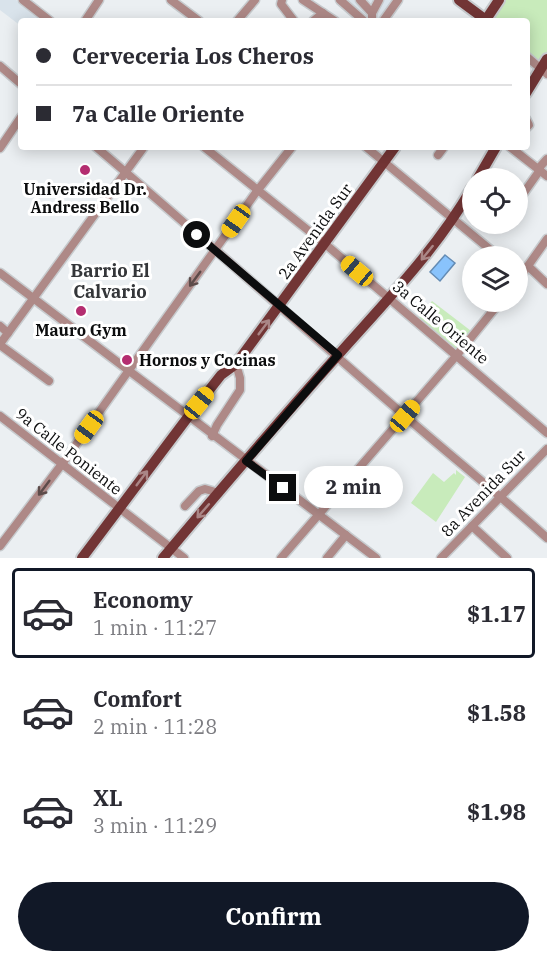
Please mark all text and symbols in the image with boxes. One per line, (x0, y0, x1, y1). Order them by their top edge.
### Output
text: Cerveceria Los Cheros (72, 41, 314, 70)
text: 7a Calle Oriente (72, 99, 244, 128)
marker: Universidad Dr. Andress Bello (78, 163, 92, 177)
map controls (462, 168, 528, 312)
button: locate (462, 168, 528, 234)
place label: Universidad Dr. Andress Bello (23, 179, 147, 217)
street label: 2a Avenida Sur (274, 179, 356, 283)
car (218, 201, 254, 241)
route start (183, 221, 210, 248)
one-way arrow (421, 245, 434, 261)
button: layers (462, 246, 528, 312)
car (337, 253, 377, 289)
district label: Barrio El Calvario (70, 259, 150, 303)
one-way arrow (188, 270, 201, 286)
street label: 3a Calle Oriente (389, 276, 493, 368)
marker: Mauro Gym (74, 304, 88, 318)
one-way arrow (258, 319, 271, 335)
place label: Mauro Gym (35, 320, 127, 340)
place label: Hornos y Cocinas (139, 350, 276, 370)
marker: Hornos y Cocinas (120, 353, 134, 367)
car (181, 383, 217, 423)
car (387, 396, 423, 436)
street label: 9a Calle Poniente (12, 403, 126, 499)
car (71, 407, 107, 447)
street label: 8a Avenida Sur (436, 445, 530, 541)
callout: 2 min (304, 467, 403, 509)
one-way arrow (136, 470, 149, 486)
text: 2 min (326, 473, 382, 500)
route end (269, 474, 296, 501)
one-way arrow (38, 480, 51, 496)
one-way arrow (196, 503, 210, 518)
text: Economy (93, 585, 193, 614)
icon: car (21, 586, 75, 640)
text: $1.17 (467, 599, 526, 628)
text: 1 min · 11:27 (93, 614, 217, 641)
text: Comfort (93, 684, 182, 713)
icon: car (21, 685, 75, 739)
text: $1.58 (467, 698, 526, 727)
text: 2 min · 11:28 (93, 713, 217, 740)
text: XL (93, 783, 123, 812)
icon: car (21, 784, 75, 838)
text: $1.98 (467, 797, 526, 826)
text: 3 min · 11:29 (93, 812, 217, 839)
button: Confirm (18, 882, 529, 951)

